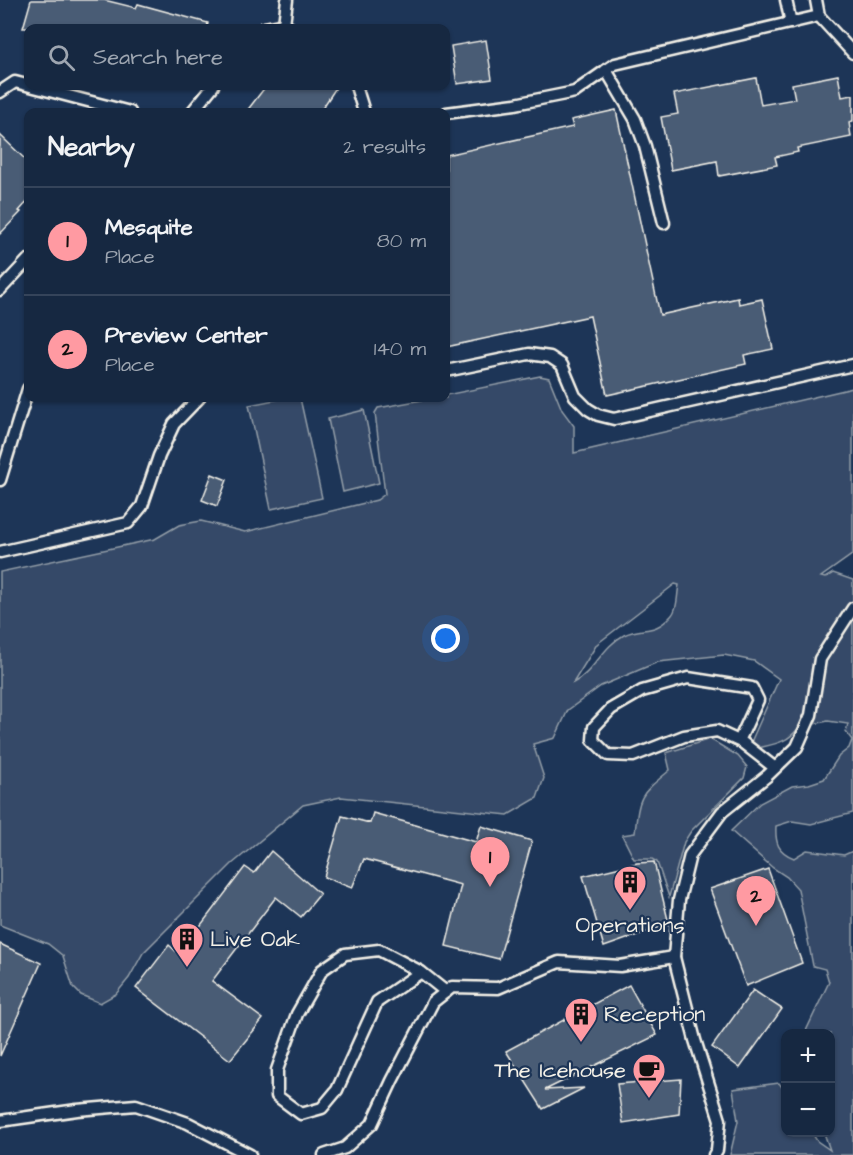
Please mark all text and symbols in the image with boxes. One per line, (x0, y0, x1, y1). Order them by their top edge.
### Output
search box (24, 24, 450, 90)
icon: search (45, 41, 78, 74)
text: Search here (93, 42, 223, 73)
text: Nearby (48, 129, 135, 165)
text: 2 results (343, 133, 426, 161)
text: Mesquite (105, 212, 193, 243)
text: 1 (66, 227, 69, 255)
text: 80 m (377, 227, 426, 255)
text: Place (105, 243, 155, 271)
text: Preview Center (105, 320, 268, 351)
text: 2 (62, 335, 73, 363)
text: 140 m (374, 335, 426, 363)
text: Place (105, 351, 155, 379)
your location (431, 624, 460, 653)
pin: 1 (470, 838, 510, 887)
building icon: Operations (612, 864, 648, 911)
pin: 2 (736, 876, 776, 926)
place label: Operations (576, 910, 684, 941)
building icon: Live Oak (169, 921, 205, 968)
place label: Live Oak (210, 924, 301, 955)
building icon: Reception (563, 996, 599, 1043)
place label: Reception (604, 999, 705, 1030)
map controls (781, 1029, 835, 1137)
button: + (781, 1029, 835, 1083)
cafe icon: The Icehouse (631, 1052, 667, 1099)
place label: The Icehouse (494, 1055, 626, 1086)
button: − (781, 1083, 835, 1137)

